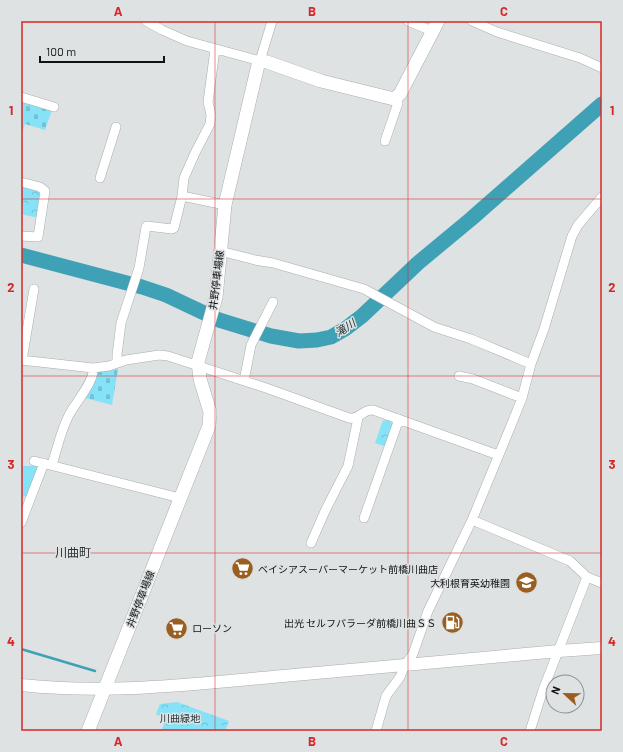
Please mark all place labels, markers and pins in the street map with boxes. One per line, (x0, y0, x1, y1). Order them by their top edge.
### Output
supermarket icon: ベイシアスーパーマーケット前橋川曲店 (230, 556, 256, 582)
place label: ベイシアスーパーマーケット前橋川曲店 (258, 563, 438, 575)
school or university icon: 大利根育英幼稚園 (513, 570, 539, 596)
place label: 大利根育英幼稚園 (430, 577, 510, 589)
fuel station icon: 出光 セルフパラーダ前橋川曲ＳＳ (439, 610, 465, 636)
supermarket icon: ローソン (163, 615, 189, 641)
place label: 出光 セルフパラーダ前橋川曲ＳＳ (284, 617, 436, 629)
place label: ローソン (192, 622, 232, 634)

